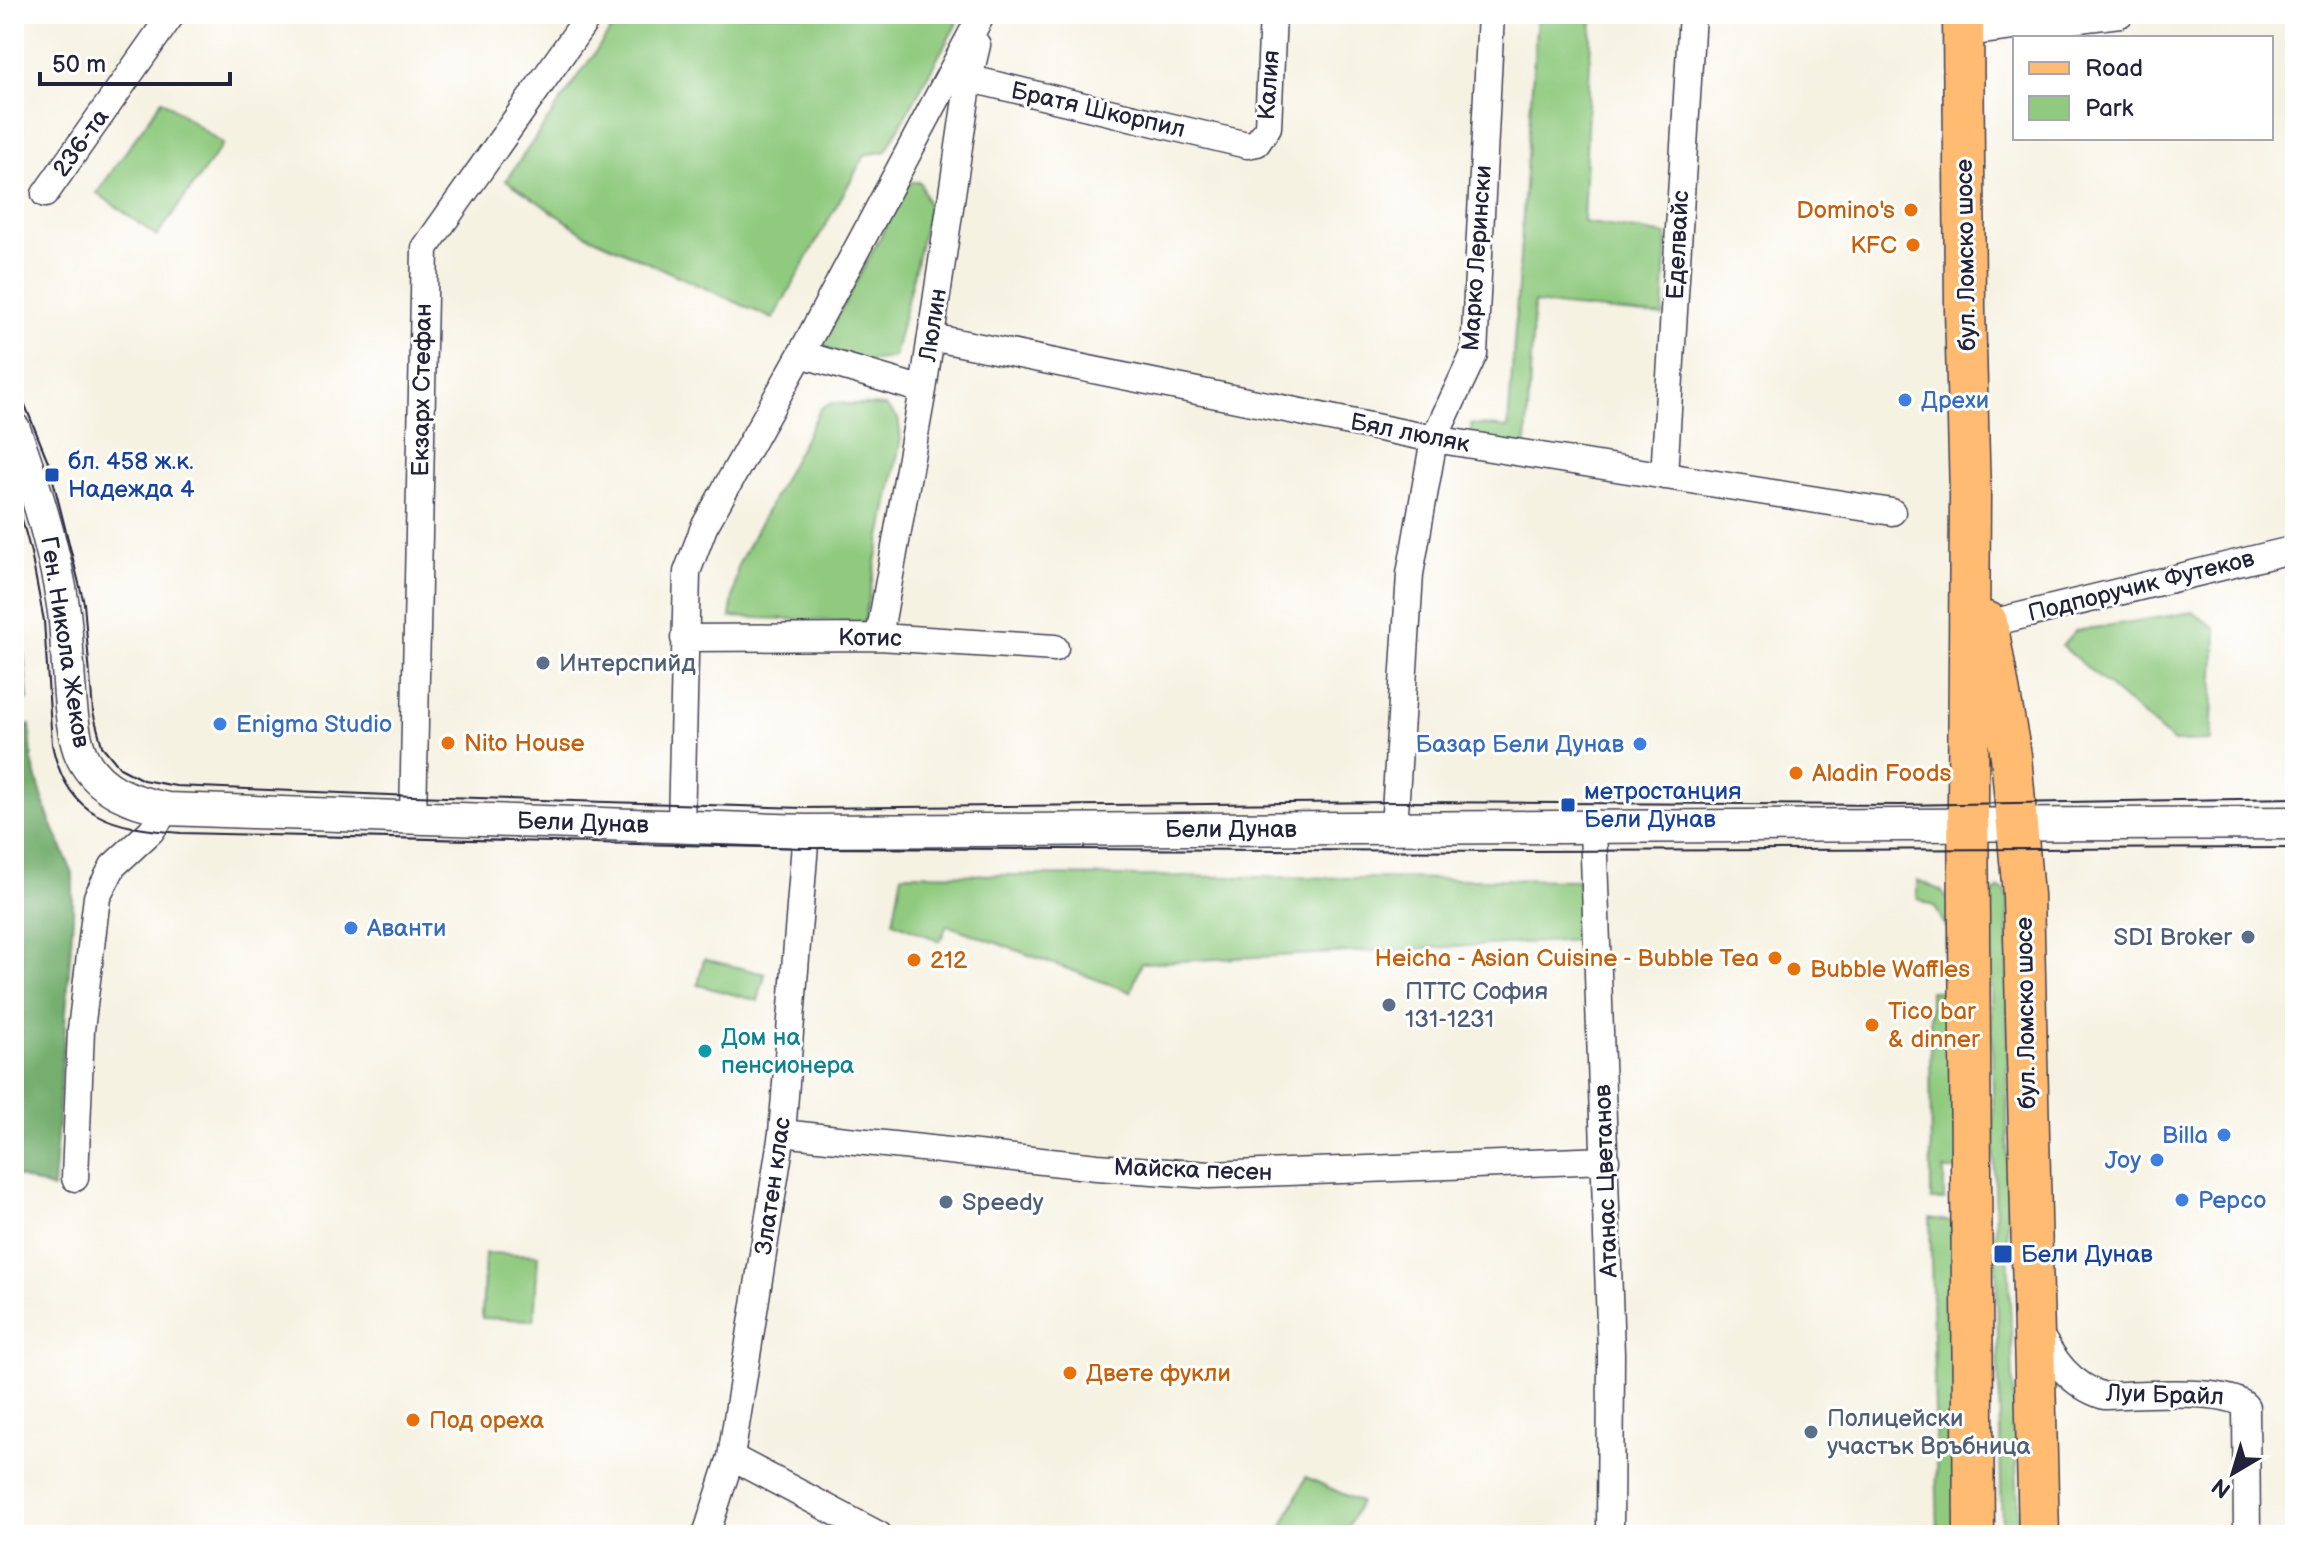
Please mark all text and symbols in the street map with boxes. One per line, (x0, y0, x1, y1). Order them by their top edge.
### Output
scale bar (40, 36, 230, 86)
legend (2013, 36, 2273, 140)
street label: Калия (1252, 49, 1286, 121)
text: 50 m (52, 50, 106, 79)
text: Road (2085, 54, 2143, 83)
street label: Братя Шкорпил (1008, 76, 1188, 144)
text: Park (2085, 94, 2133, 123)
street label: 236-та (47, 103, 115, 183)
street label: бул. Ломско шосе (1950, 159, 1982, 351)
street label: Марко Лерински (1456, 164, 1498, 352)
street label: Еделвайс (1661, 189, 1695, 300)
place label: Domino's (1796, 196, 1895, 225)
marker: Domino's (1902, 201, 1920, 219)
place label: KFC (1850, 231, 1897, 260)
marker: KFC (1904, 236, 1922, 254)
street label: Люлин (913, 286, 953, 365)
street label: Екзарх Стефан (406, 303, 438, 477)
place label: Дрехи (1921, 386, 1989, 415)
marker: Дрехи (1896, 391, 1914, 409)
street label: Бял люляк (1348, 407, 1472, 459)
place label: бл. 458 ж.к. Надежда 4 (68, 447, 195, 504)
marker: бл. 458 ж.к. Надежда 4 (43, 466, 61, 484)
street label: Ген. Никола Жеков (34, 534, 96, 750)
street label: Подпоручик Футеков (2025, 544, 2258, 628)
street label: Котис (838, 623, 902, 653)
place label: Интерспийд (559, 649, 696, 678)
marker: Интерспийд (534, 654, 552, 672)
place label: Enigma Studio (236, 710, 392, 739)
marker: Enigma Studio (211, 715, 229, 733)
place label: Nito House (464, 729, 585, 758)
place label: Базар Бели Дунав (1416, 730, 1624, 759)
marker: Nito House (439, 734, 457, 752)
marker: Базар Бели Дунав (1631, 735, 1649, 753)
place label: Aladin Foods (1812, 759, 1951, 788)
marker: Aladin Foods (1787, 764, 1805, 782)
place label: метростанция Бели Дунав (1584, 777, 1742, 834)
marker: метростанция Бели Дунав (1559, 796, 1577, 814)
street label: Бели Дунав (517, 806, 650, 840)
street label: Бели Дунав (1165, 815, 1297, 844)
place label: Аванти (366, 914, 446, 943)
street label: бул. Ломско шосе (2010, 917, 2042, 1109)
marker: Аванти (342, 919, 360, 937)
place label: SDI Broker (2114, 923, 2232, 952)
marker: SDI Broker (2239, 928, 2257, 946)
place label: Heicha - Asian Cuisine - Bubble Tea (1374, 944, 1759, 973)
place label: 212 (930, 946, 967, 975)
marker: Heicha - Asian Cuisine - Bubble Tea (1766, 949, 1784, 967)
marker: 212 (905, 951, 923, 969)
place label: Bubble Waffles (1810, 955, 1970, 984)
marker: Bubble Waffles (1785, 960, 1803, 978)
place label: ПТТС София 131-1231 (1405, 977, 1548, 1034)
marker: ПТТС София 131-1231 (1380, 996, 1398, 1014)
place label: Tico bar & dinner (1888, 997, 1980, 1054)
marker: Tico bar & dinner (1863, 1016, 1881, 1034)
place label: Дом на пенсионера (721, 1023, 854, 1080)
marker: Дом на пенсионера (696, 1042, 714, 1060)
street label: Атанас Цветанов (1588, 1083, 1624, 1279)
street label: Златен клас (749, 1115, 797, 1257)
place label: Billa (2162, 1121, 2208, 1150)
marker: Billa (2215, 1126, 2233, 1144)
place label: Joy (2105, 1146, 2141, 1175)
marker: Joy (2148, 1151, 2166, 1169)
street label: Майска песен (1113, 1153, 1273, 1187)
place label: Pepco (2198, 1186, 2267, 1215)
place label: Speedy (962, 1188, 1044, 1217)
marker: Pepco (2173, 1191, 2191, 1209)
marker: Speedy (937, 1193, 955, 1211)
place label: Бели Дунав (2021, 1240, 2153, 1269)
marker: Бели Дунав (1992, 1243, 2014, 1265)
place label: Двете фукли (1086, 1359, 1231, 1388)
marker: Двете фукли (1061, 1364, 1079, 1382)
street label: Луи Брайл (2105, 1378, 2224, 1412)
place label: Полицейски участък Връбница (1827, 1404, 2031, 1461)
place label: Под ореха (429, 1406, 544, 1435)
marker: Под ореха (404, 1411, 422, 1429)
marker: Полицейски участък Връбница (1802, 1423, 1820, 1441)
north arrow (2193, 1433, 2273, 1513)
text: N (2207, 1472, 2236, 1503)

